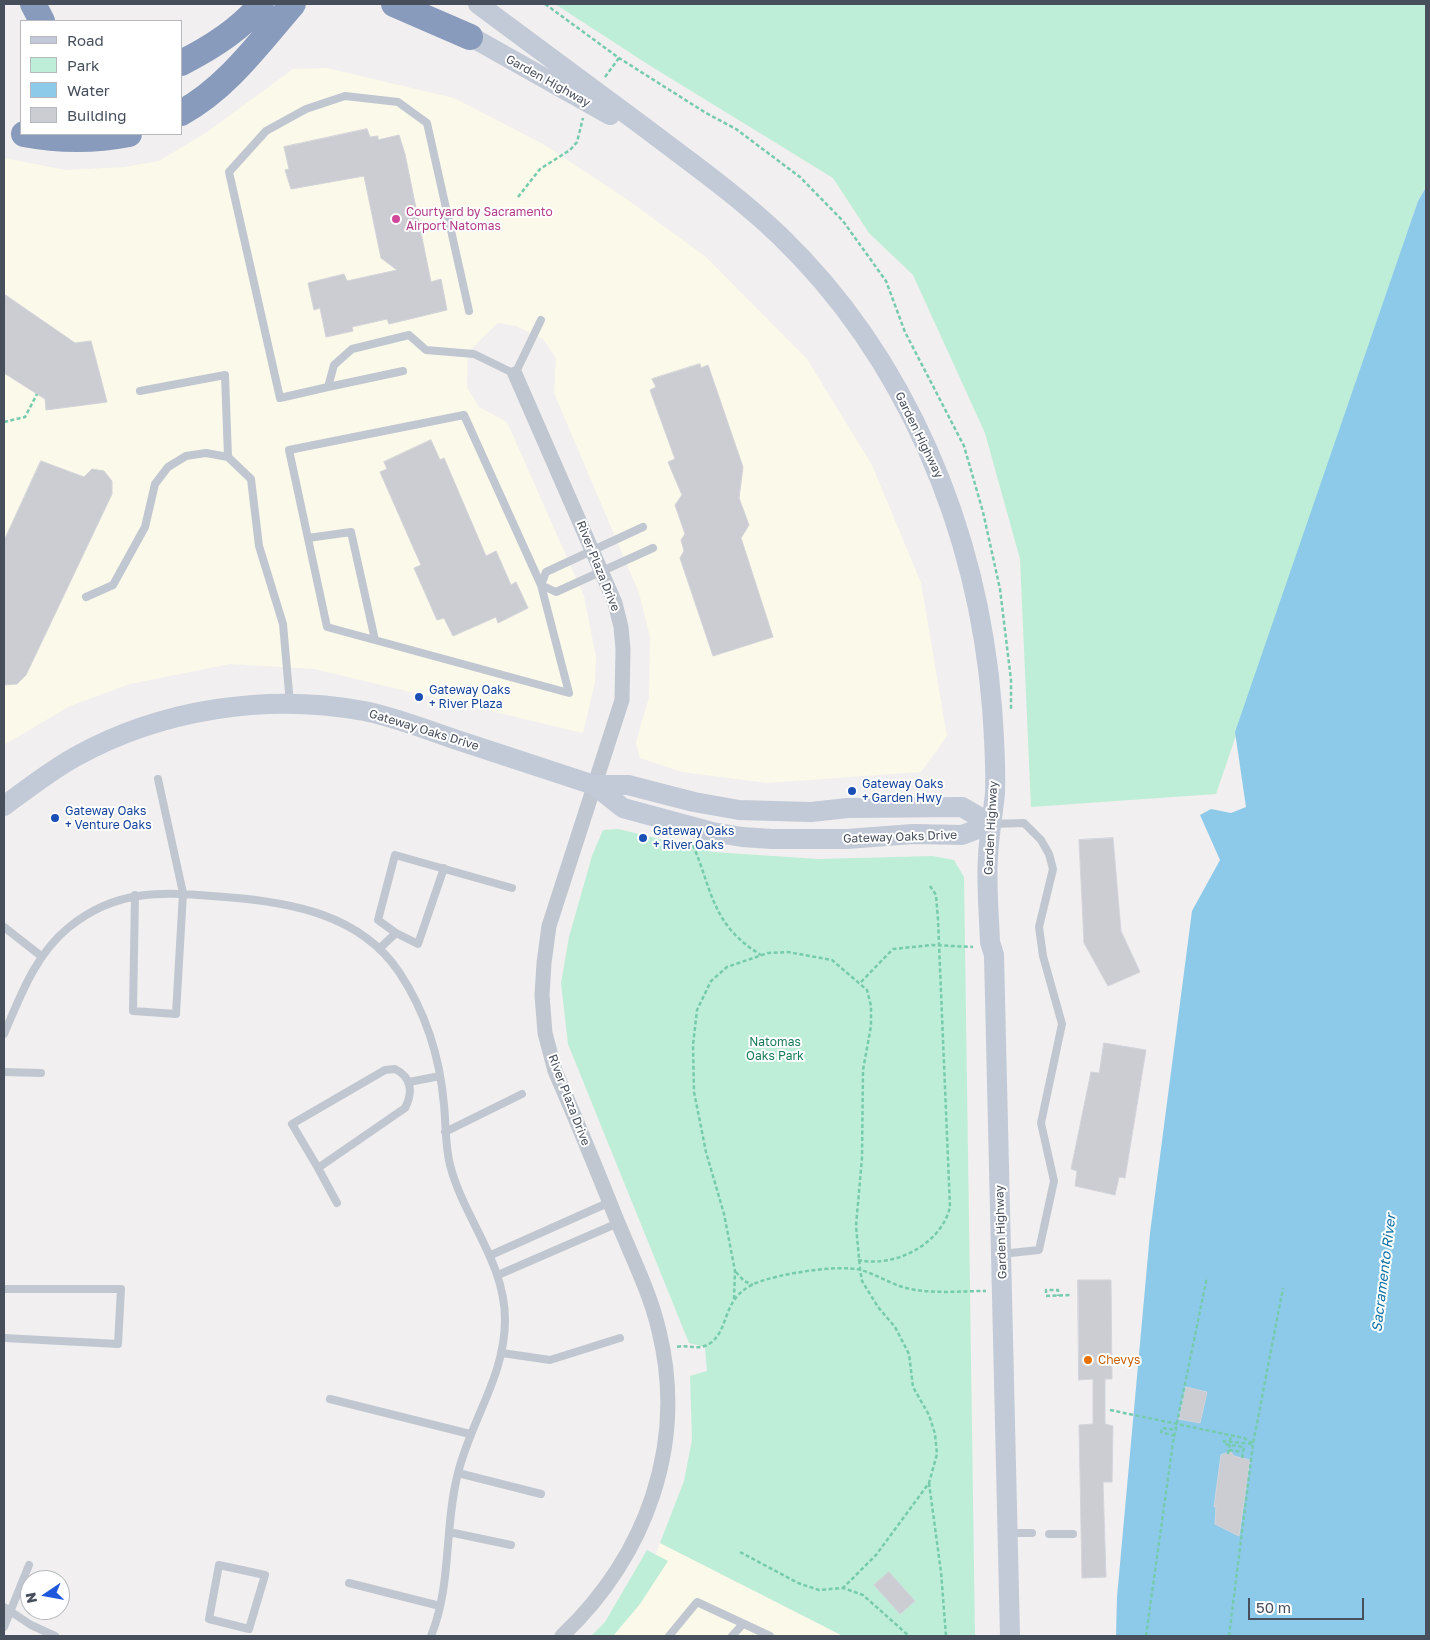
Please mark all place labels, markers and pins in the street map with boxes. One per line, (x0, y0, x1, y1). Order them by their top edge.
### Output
place label: Courtyard by Sacramento Airport Natomas (406, 205, 553, 233)
marker: Courtyard by Sacramento Airport Natomas (390, 213, 402, 225)
place label: Gateway Oaks + River Plaza (429, 683, 510, 711)
marker: Gateway Oaks + River Plaza (413, 691, 425, 703)
place label: Gateway Oaks + Garden Hwy (862, 777, 943, 805)
marker: Gateway Oaks + Garden Hwy (846, 785, 858, 797)
place label: Gateway Oaks + Venture Oaks (65, 804, 152, 832)
marker: Gateway Oaks + Venture Oaks (49, 812, 61, 824)
place label: Gateway Oaks + River Oaks (653, 824, 734, 852)
marker: Gateway Oaks + River Oaks (637, 832, 649, 844)
place label: Chevys (1098, 1353, 1140, 1367)
marker: Chevys (1082, 1354, 1094, 1366)

